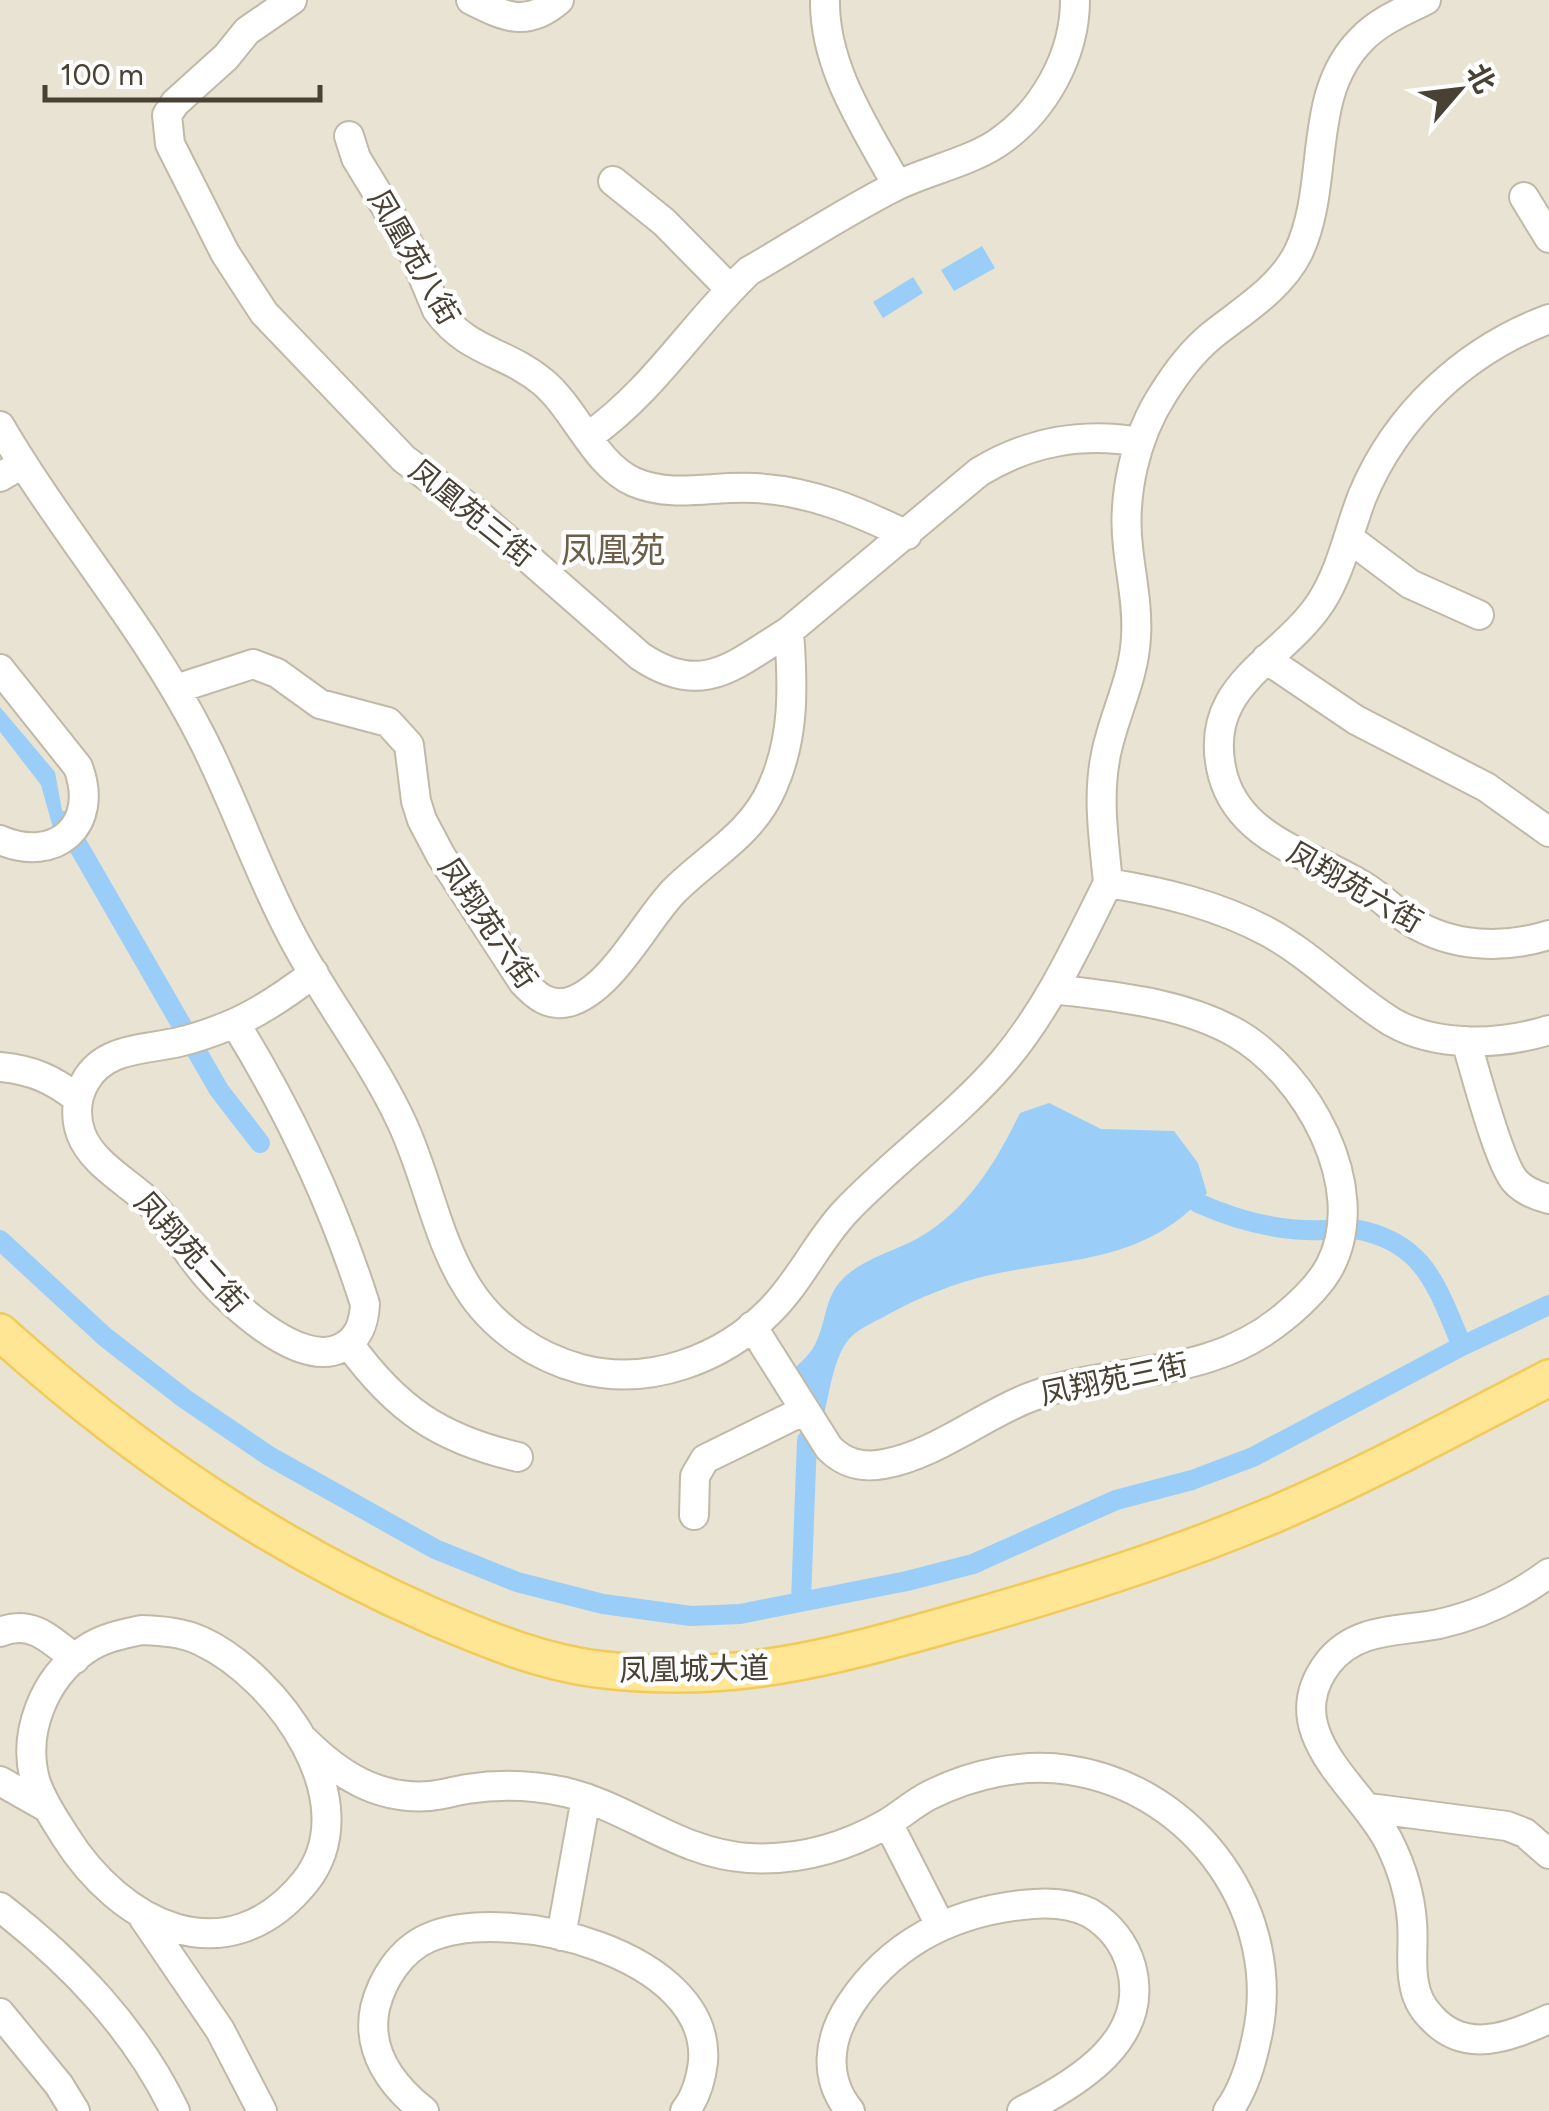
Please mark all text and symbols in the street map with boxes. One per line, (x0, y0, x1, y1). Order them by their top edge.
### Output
scale bar (45, 40, 320, 102)
north arrow (1409, 40, 1509, 140)
text: 100 m (60, 56, 144, 93)
text: 北 (1459, 58, 1503, 99)
street label: 凤凰苑八街 (360, 183, 468, 331)
street label: 凤凰苑三街 (402, 451, 542, 575)
district label: 凤凰苑 (560, 529, 666, 571)
street label: 凤翔苑六街 (1281, 833, 1429, 941)
street label: 凤翔苑六街 (431, 850, 545, 996)
street label: 凤翔苑二街 (127, 1184, 255, 1320)
street label: 凤翔苑三街 (1037, 1345, 1191, 1413)
street label: 凤凰城大道 (619, 1649, 769, 1689)

